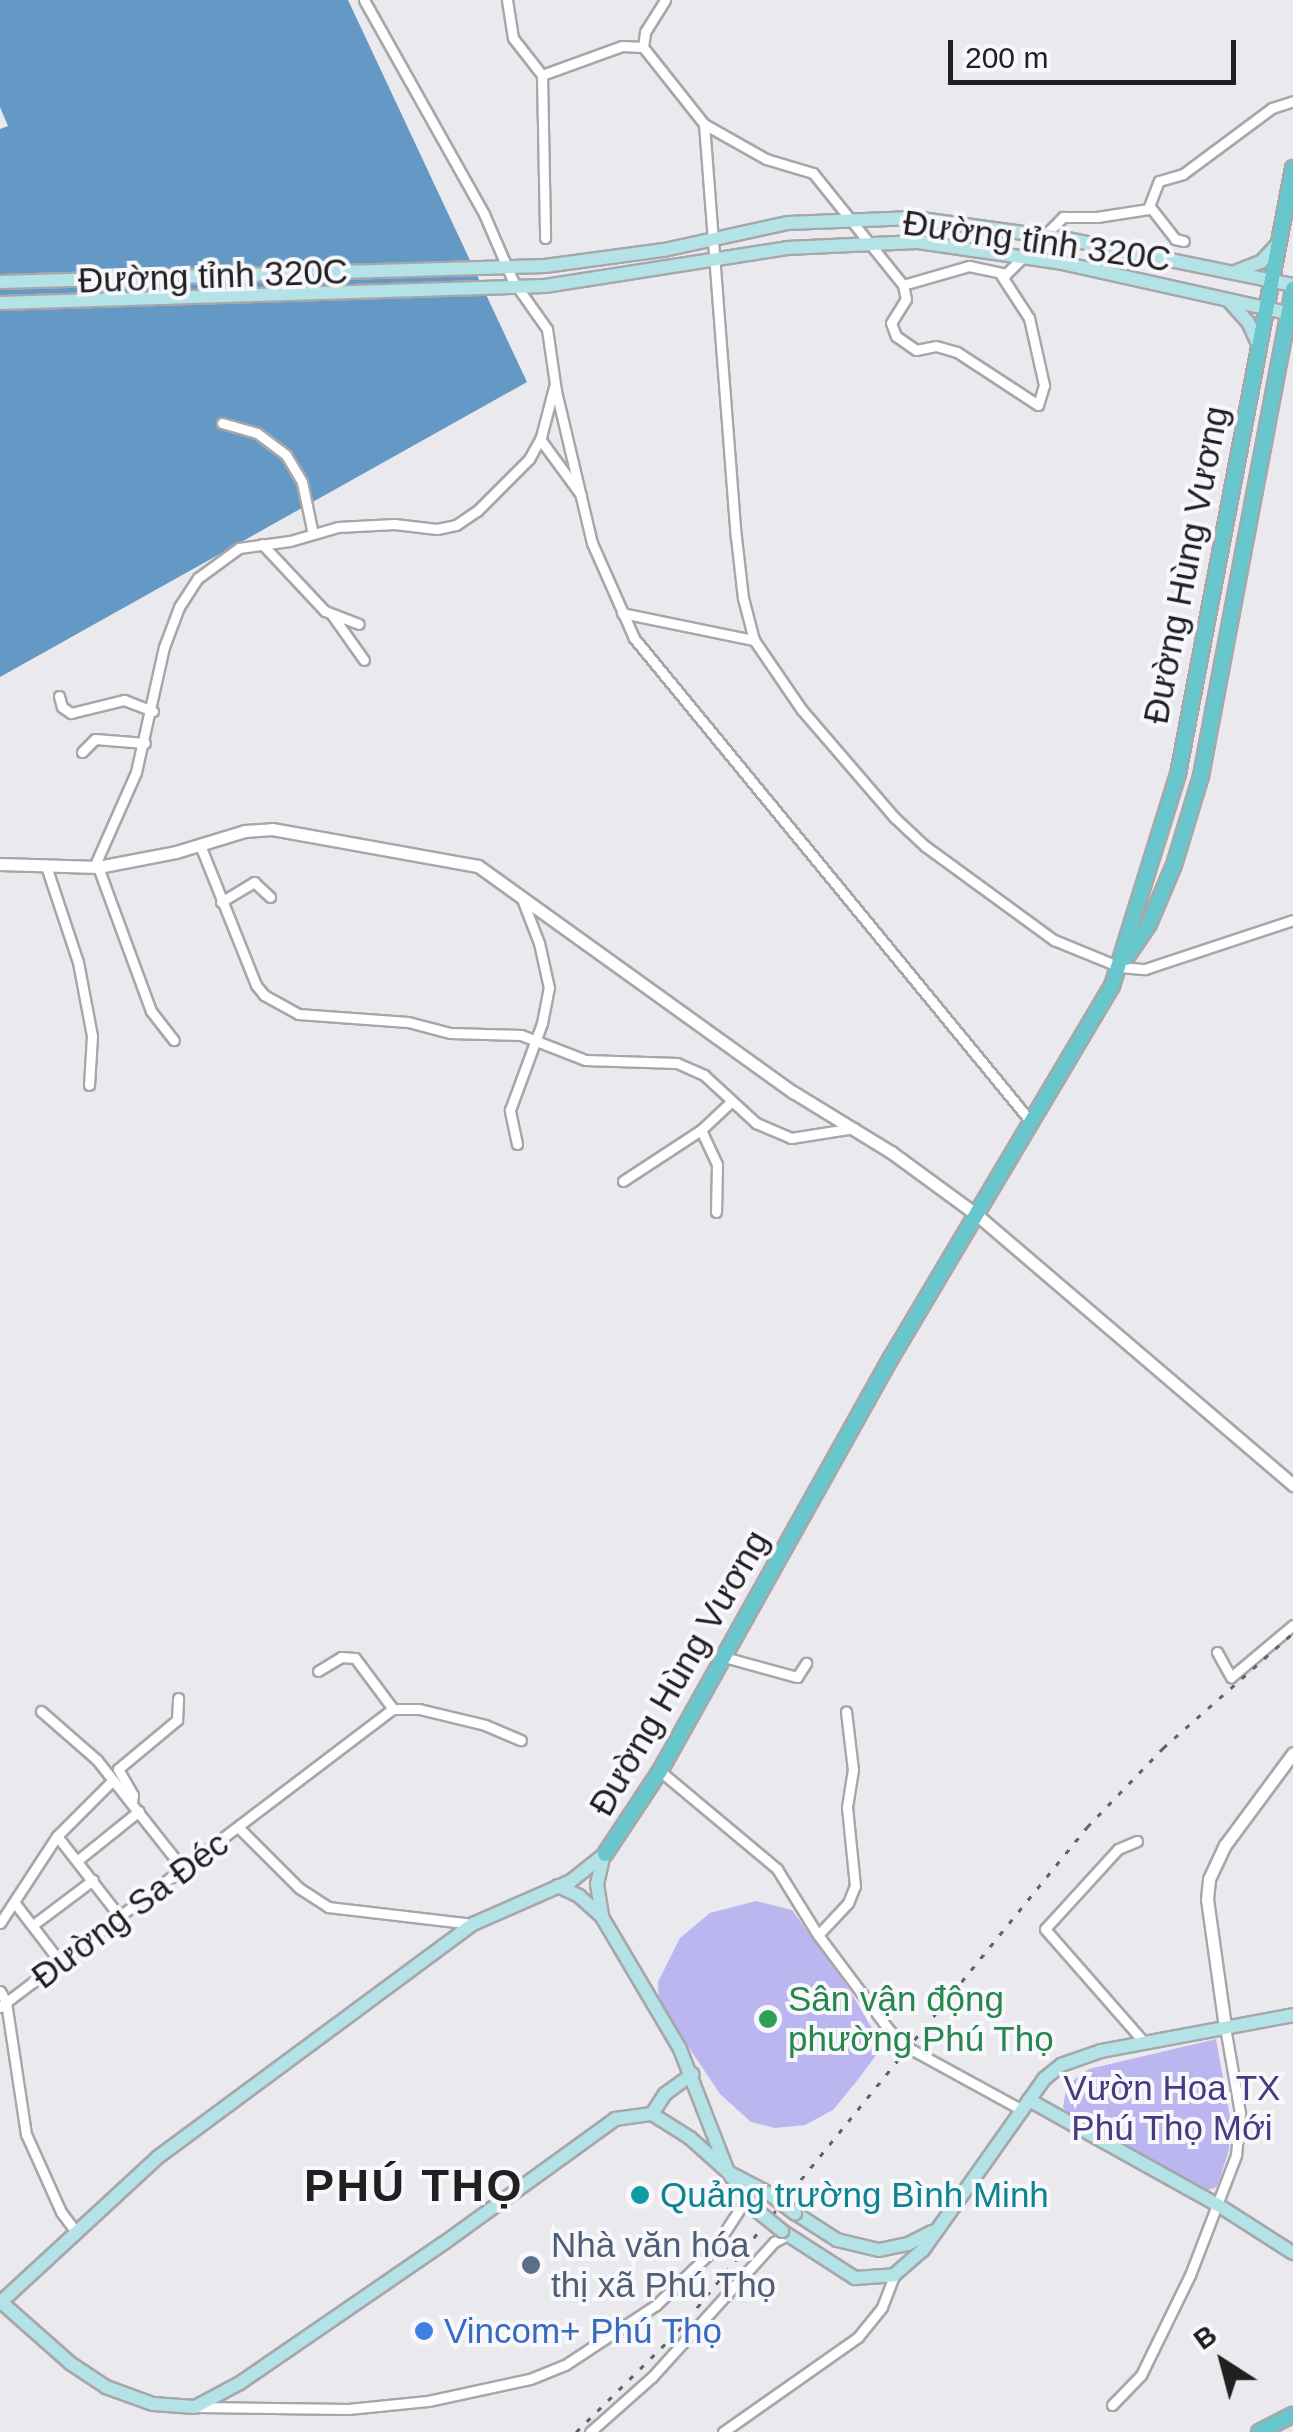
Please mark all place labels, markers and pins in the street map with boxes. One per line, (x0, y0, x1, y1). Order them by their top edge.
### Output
place label: Sân vận động phường Phú Thọ (788, 1978, 1054, 2060)
marker: Sân vận động phường Phú Thọ (757, 2008, 779, 2030)
place label: Quảng trường Bình Minh (660, 2174, 1049, 2216)
marker: Quảng trường Bình Minh (629, 2184, 651, 2206)
place label: Nhà văn hóa thị xã Phú Thọ (551, 2224, 777, 2306)
marker: Nhà văn hóa thị xã Phú Thọ (520, 2254, 542, 2276)
place label: Vincom+ Phú Thọ (444, 2310, 723, 2352)
marker: Vincom+ Phú Thọ (413, 2320, 435, 2342)

